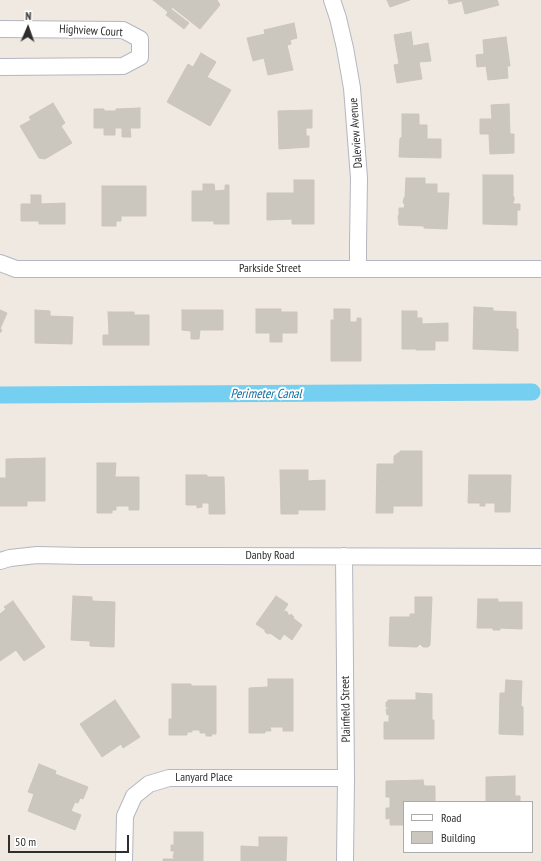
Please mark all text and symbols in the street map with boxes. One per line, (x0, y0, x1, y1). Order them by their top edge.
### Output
north arrow (8, 8, 48, 48)
text: N (25, 9, 32, 23)
street label: Highview Court (59, 22, 123, 40)
street label: Daleview Avenue (346, 97, 366, 169)
street label: Parkside Street (239, 262, 301, 276)
water label: Perimeter Canal (230, 386, 302, 402)
street label: Danby Road (246, 549, 294, 563)
street label: Plainfield Street (338, 676, 354, 742)
street label: Lanyard Place (175, 771, 233, 785)
legend (403, 801, 533, 853)
text: Road (441, 810, 461, 825)
scale bar (10, 827, 131, 853)
text: Building (441, 830, 476, 845)
text: 50 m (15, 834, 36, 849)

